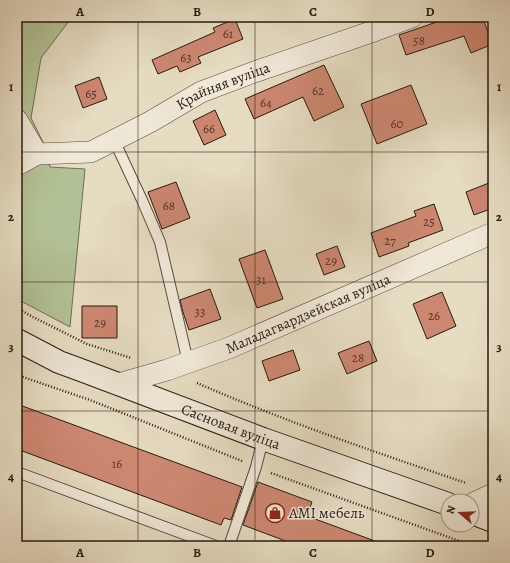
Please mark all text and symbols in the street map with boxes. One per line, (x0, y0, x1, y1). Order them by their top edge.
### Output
text: A (75, 3, 85, 20)
text: B (193, 3, 201, 20)
text: C (309, 3, 317, 20)
text: D (425, 3, 435, 20)
house number: 61 (223, 25, 234, 42)
house number: 58 (413, 32, 425, 49)
house number: 63 (180, 49, 192, 66)
street label: Крайняя вуліца (172, 57, 273, 114)
text: 1 (9, 78, 14, 95)
text: 1 (497, 78, 502, 95)
house number: 62 (312, 82, 324, 99)
house number: 65 (85, 85, 97, 102)
house number: 64 (260, 94, 272, 111)
house number: 60 (391, 115, 404, 132)
house number: 66 (203, 120, 215, 137)
house number: 68 (163, 197, 175, 214)
text: 2 (8, 208, 15, 225)
text: 2 (496, 208, 503, 225)
house number: 25 (423, 213, 435, 230)
house number: 27 (384, 232, 396, 249)
house number: 29 (325, 252, 337, 269)
street label: Маладагвардзейская вуліца (223, 269, 394, 358)
house number: 31 (256, 271, 266, 288)
house number: 33 (195, 303, 205, 320)
house number: 26 (428, 307, 440, 324)
house number: 29 (94, 314, 106, 331)
text: 3 (8, 338, 14, 355)
text: 3 (496, 338, 502, 355)
house number: 28 (352, 349, 364, 366)
street label: Сасновая вуліца (178, 399, 283, 454)
house number: 16 (112, 455, 122, 472)
text: 4 (8, 468, 14, 485)
text: 4 (496, 468, 502, 485)
north arrow (440, 493, 480, 533)
shop icon: AMI мебель (264, 502, 286, 524)
place label: AMI мебель (288, 503, 365, 523)
text: N (443, 504, 459, 516)
text: A (75, 544, 85, 561)
text: B (193, 544, 201, 561)
text: C (309, 544, 317, 561)
text: D (425, 544, 435, 561)

